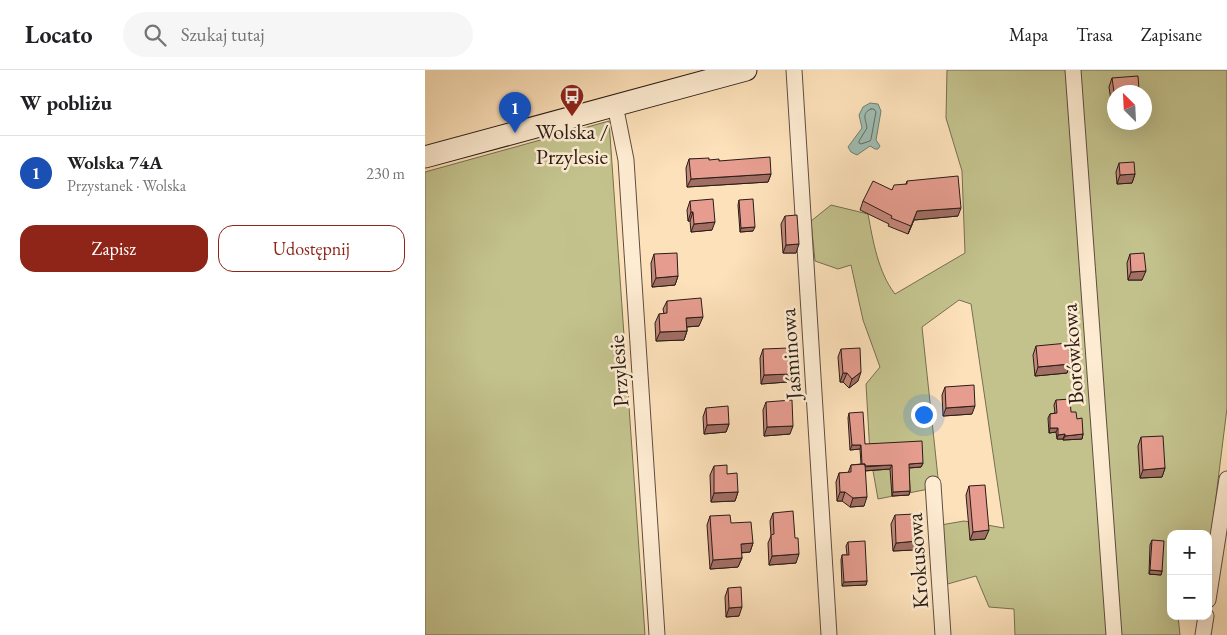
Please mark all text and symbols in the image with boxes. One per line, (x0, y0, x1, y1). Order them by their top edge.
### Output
search box (123, 12, 473, 57)
text: Locato (25, 19, 93, 50)
icon: search (141, 21, 169, 49)
text: Szukaj tutaj (181, 22, 265, 47)
text: Mapa (1009, 23, 1048, 46)
text: Trasa (1076, 23, 1113, 46)
text: Zapisane (1141, 23, 1202, 46)
bus stop icon: Wolska / Przylesie (559, 83, 585, 117)
north arrow (1107, 85, 1152, 130)
text: W pobliżu (20, 89, 112, 116)
pin: 1 (499, 92, 531, 133)
place label: Wolska / Przylesie (535, 117, 609, 171)
text: Wolska 74A (67, 150, 163, 175)
text: 1 (32, 163, 40, 184)
text: 230 m (366, 163, 405, 184)
text: Przystanek · Wolska (67, 175, 186, 196)
button: Zapisz (20, 225, 208, 272)
button: Udostępnij (218, 225, 405, 272)
street label: Borówkowa (1054, 302, 1090, 405)
street label: Jaśminowa (773, 307, 808, 403)
street label: Przylesie (601, 333, 635, 408)
your location (911, 402, 937, 428)
street label: Krokusowa (900, 512, 935, 610)
map controls (1167, 530, 1212, 620)
button: + (1167, 530, 1212, 575)
button: − (1167, 575, 1212, 620)

